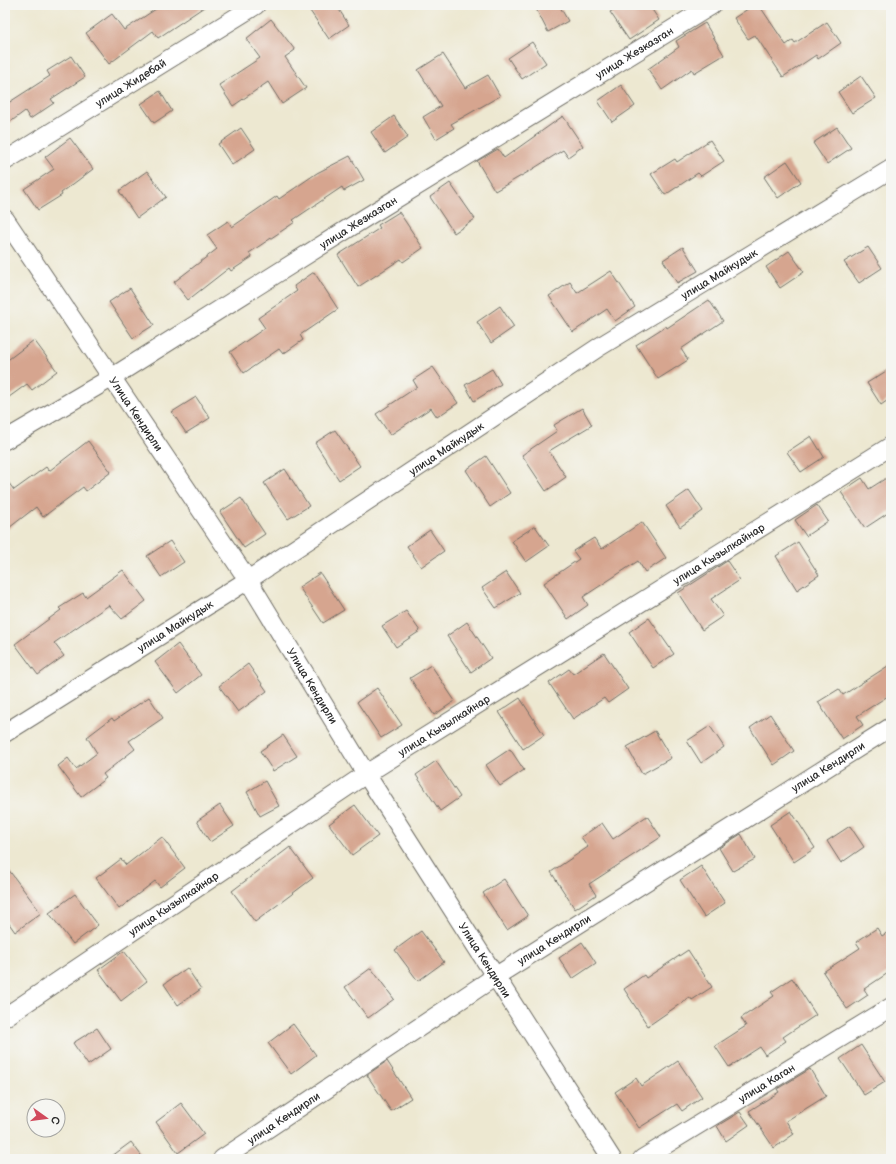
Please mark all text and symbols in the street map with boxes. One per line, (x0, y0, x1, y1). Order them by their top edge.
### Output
street label: улица Жезказган (593, 24, 676, 82)
street label: улица Жидебай (93, 56, 169, 110)
street label: улица Жезказган (317, 194, 400, 252)
street label: улица Майкудык (679, 246, 760, 302)
street label: Улица Кендирли (106, 375, 165, 454)
street label: улица Майкудык (407, 419, 486, 478)
street label: улица Кызылкайнар (671, 520, 768, 588)
street label: улица Майкудык (135, 598, 216, 655)
street label: Улица Кендирли (284, 646, 340, 726)
street label: улица Кызылкайнар (396, 692, 493, 759)
street label: улица Кендирли (789, 739, 867, 795)
street label: улица Кызылкайнар (126, 869, 222, 939)
street label: улица Кендирли (515, 912, 593, 968)
street label: Улица Кендирли (456, 920, 513, 1000)
street label: улица Каган (736, 1061, 798, 1106)
street label: улица Кендирли (245, 1090, 322, 1147)
north arrow (26, 1098, 66, 1138)
text: С (48, 1115, 62, 1126)

